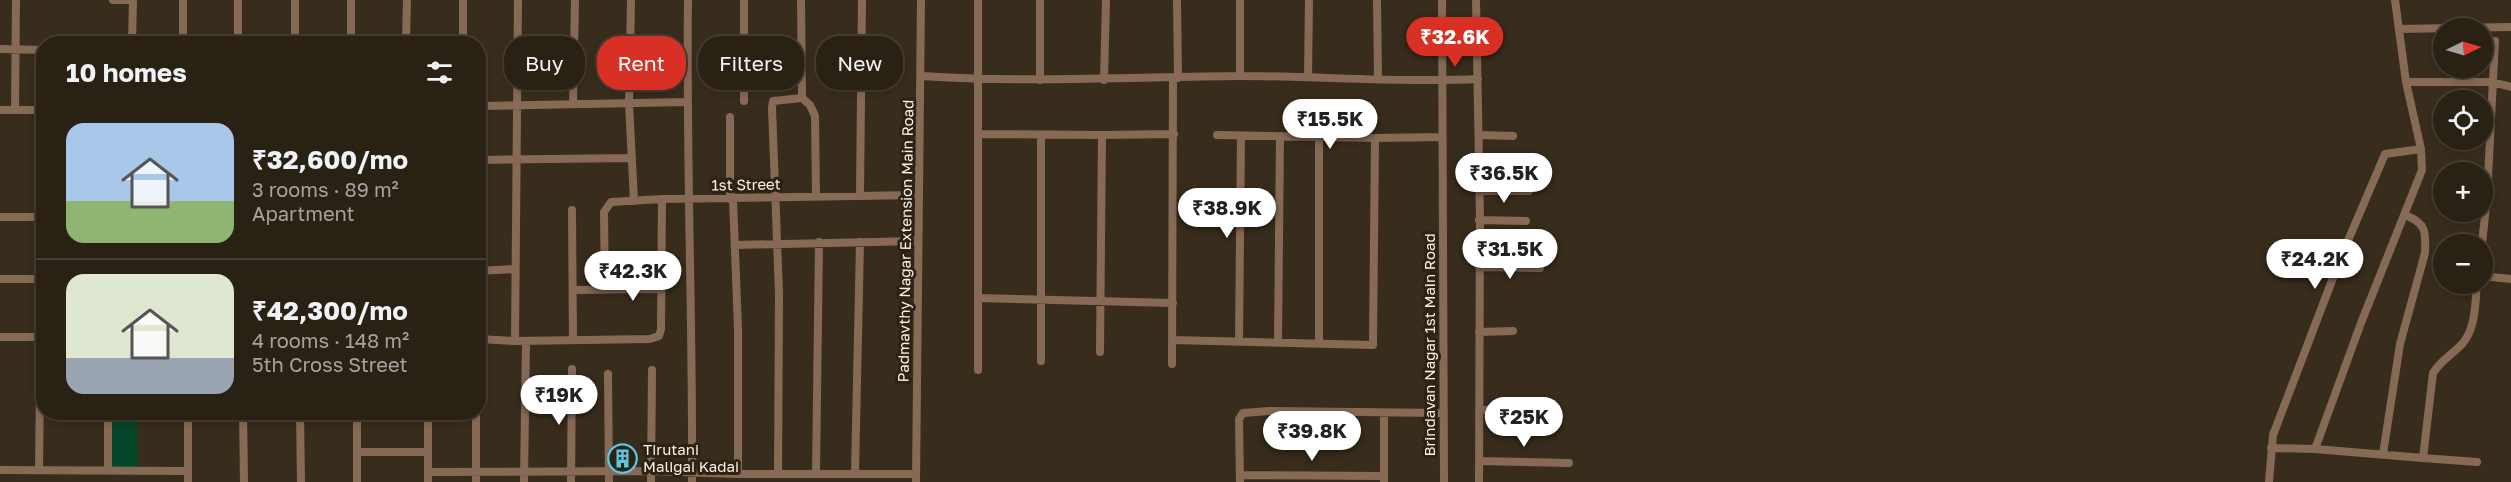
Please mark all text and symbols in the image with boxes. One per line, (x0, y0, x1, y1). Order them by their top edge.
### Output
pin: ₹32.6K (1406, 17, 1504, 68)
north arrow (2433, 18, 2493, 78)
map controls (2433, 18, 2493, 294)
text: ₹32.6K (1420, 24, 1490, 48)
chip: Buy (504, 36, 585, 90)
chip: Rent (597, 36, 686, 90)
chip: Filters (698, 36, 804, 90)
chip: New (816, 36, 903, 90)
icon: filters (423, 56, 456, 89)
text: 10 homes (66, 57, 187, 88)
button: locate (2433, 90, 2493, 150)
pin: ₹15.5K (1281, 99, 1379, 150)
street label: Padmavthy Nagar Extension Main Road (894, 100, 916, 382)
text: ₹15.5K (1296, 106, 1364, 130)
text: ₹32,600/mo (252, 144, 408, 175)
icon: home (114, 147, 186, 219)
pin: ₹36.5K (1455, 153, 1553, 204)
text: ₹36.5K (1469, 160, 1539, 184)
button: + (2433, 162, 2493, 222)
street label: 1st Street (711, 174, 781, 194)
text: 3 rooms · 89 m² (252, 177, 399, 201)
pin: ₹38.9K (1178, 188, 1276, 239)
text: ₹38.9K (1192, 195, 1262, 219)
text: Apartment (252, 201, 355, 225)
pin: ₹31.5K (1461, 229, 1559, 280)
street label: Brindavan Nagar 1st Main Road (1420, 233, 1438, 457)
button: − (2433, 234, 2493, 294)
text: ₹31.5K (1476, 236, 1544, 260)
pin: ₹24.2K (2266, 239, 2364, 290)
text: ₹24.2K (2280, 246, 2350, 270)
pin: ₹42.3K (584, 251, 682, 302)
text: ₹42.3K (598, 258, 668, 282)
text: ₹42,300/mo (252, 295, 408, 326)
icon: home (114, 298, 186, 370)
text: 4 rooms · 148 m² (252, 328, 409, 352)
text: 5th Cross Street (252, 352, 408, 376)
pin: ₹19K (523, 375, 595, 426)
text: ₹19K (535, 382, 583, 406)
pin: ₹25K (1488, 397, 1560, 448)
text: ₹25K (1499, 404, 1549, 428)
pin: ₹39.8K (1263, 411, 1361, 462)
text: ₹39.8K (1277, 418, 1347, 442)
place label: Tirutani Maligai Kadai (643, 440, 739, 475)
building icon: Tirutani Maligai Kadai (606, 442, 638, 474)

